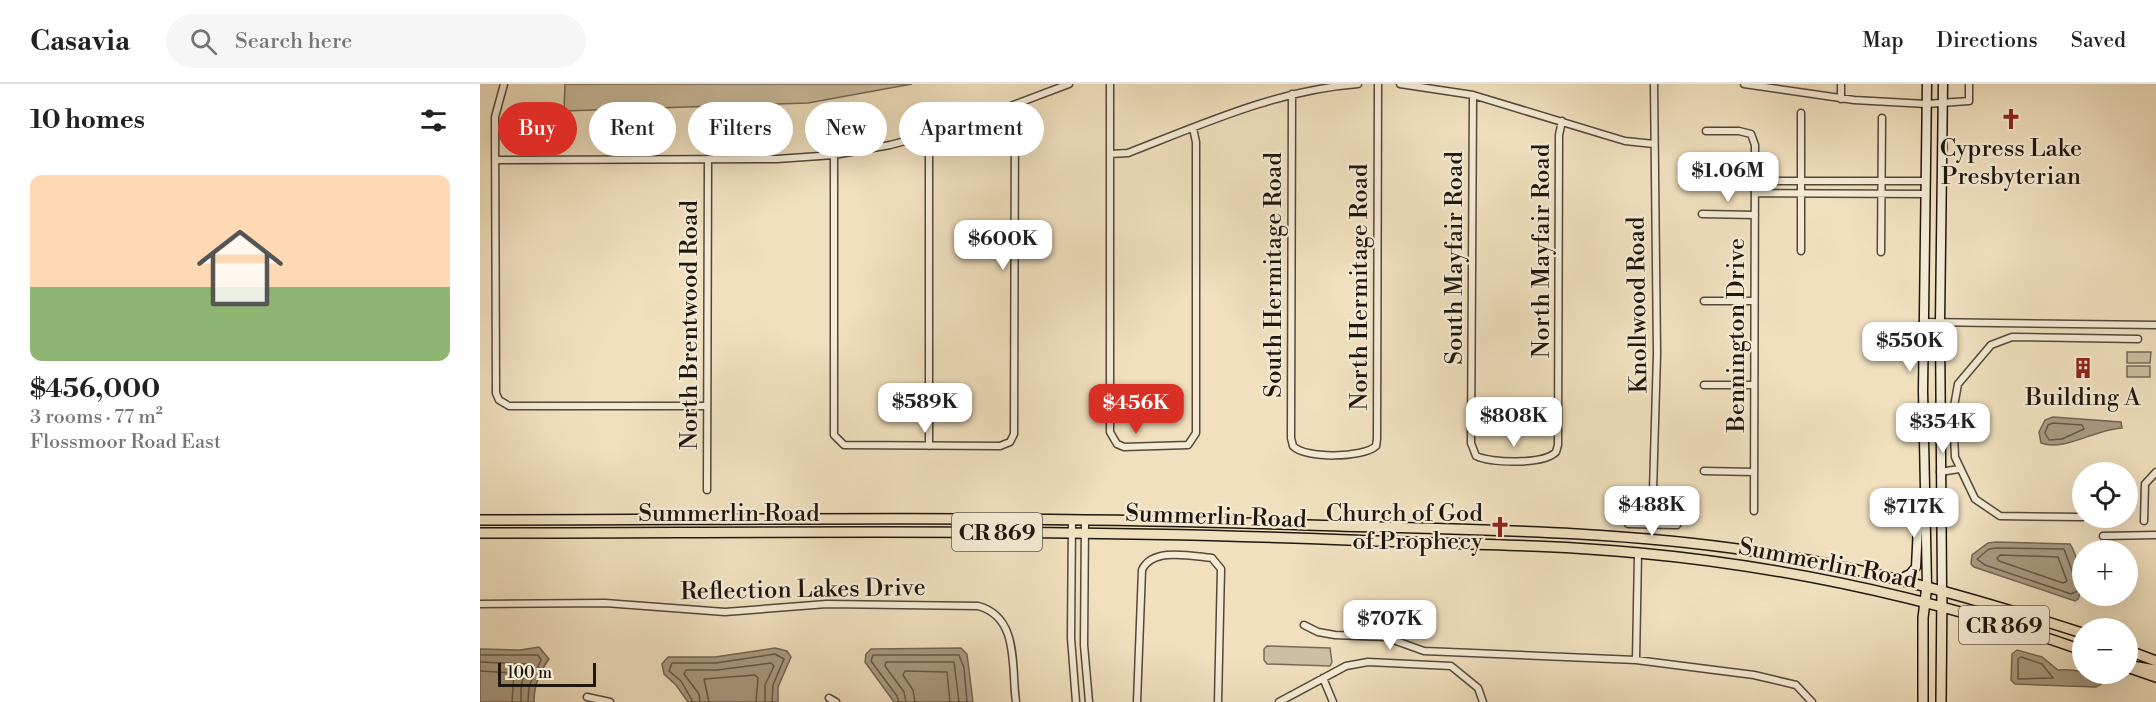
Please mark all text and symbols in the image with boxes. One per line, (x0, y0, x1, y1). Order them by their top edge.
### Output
search box (166, 14, 586, 68)
text: Casavia (30, 24, 130, 59)
icon: search (187, 25, 220, 58)
text: Search here (235, 28, 352, 55)
text: Map (1862, 28, 1904, 54)
text: Directions (1937, 28, 2038, 54)
text: Saved (2071, 28, 2126, 54)
chip: Buy (498, 102, 577, 156)
chip: Rent (589, 102, 676, 156)
chip: Filters (688, 102, 793, 156)
chip: New (805, 102, 887, 156)
chip: Apartment (899, 102, 1044, 156)
text: 10 homes (30, 104, 145, 136)
icon: filters (417, 104, 450, 137)
church icon: Cypress Lake Presbyterian (1999, 107, 2023, 131)
place label: Cypress Lake Presbyterian (1940, 134, 2082, 192)
street label: North Mayfair Road (1527, 143, 1557, 358)
street label: South Mayfair Road (1440, 151, 1470, 365)
street label: South Hermitage Road (1259, 152, 1289, 398)
pin: $1.06M (1679, 152, 1777, 203)
text: $1.06M (1692, 159, 1764, 184)
street label: North Hermitage Road (1345, 163, 1375, 410)
street label: North Brentwood Road (675, 200, 705, 450)
icon: home (186, 214, 294, 322)
street label: Knollwood Road (1621, 216, 1655, 394)
pin: $600K (961, 220, 1045, 271)
text: $600K (968, 227, 1038, 252)
street label: Bennington Drive (1722, 238, 1752, 433)
pin: $550K (1868, 322, 1952, 373)
text: $550K (1876, 329, 1944, 354)
building icon: Building A (2071, 356, 2095, 380)
text: $456,000 (30, 373, 160, 405)
pin: $589K (883, 383, 967, 434)
place label: Building A (2024, 383, 2141, 413)
pin: $456K (1094, 384, 1178, 435)
text: $589K (892, 390, 958, 415)
text: $456K (1103, 391, 1169, 416)
pin: $808K (1472, 397, 1556, 448)
pin: $354K (1901, 403, 1985, 454)
text: $808K (1480, 404, 1548, 429)
text: 3 rooms · 77 m² (30, 405, 163, 430)
text: $354K (1910, 410, 1976, 435)
text: Flossmoor Road East (30, 430, 221, 455)
map controls (2072, 462, 2138, 684)
button: locate (2072, 462, 2138, 528)
pin: $488K (1610, 486, 1694, 537)
pin: $717K (1872, 488, 1956, 539)
text: $488K (1619, 493, 1685, 518)
text: $717K (1884, 495, 1944, 520)
street label: Summerlin Road (638, 499, 820, 529)
street label: Summerlin Road (1125, 499, 1308, 535)
place label: Church of God of Prophecy (1326, 499, 1483, 557)
road number: CR 869 (952, 513, 1042, 551)
church icon: Church of God of Prophecy (1488, 515, 1512, 539)
street label: Summerlin Road (1736, 532, 1920, 596)
button: + (2072, 540, 2138, 606)
street label: Reflection Lakes Drive (680, 573, 926, 607)
pin: $707K (1348, 600, 1432, 651)
road number: CR 869 (1959, 606, 2049, 644)
text: $707K (1357, 607, 1423, 632)
button: − (2072, 618, 2138, 684)
scale bar (498, 660, 596, 688)
text: 100 m (507, 663, 552, 683)

